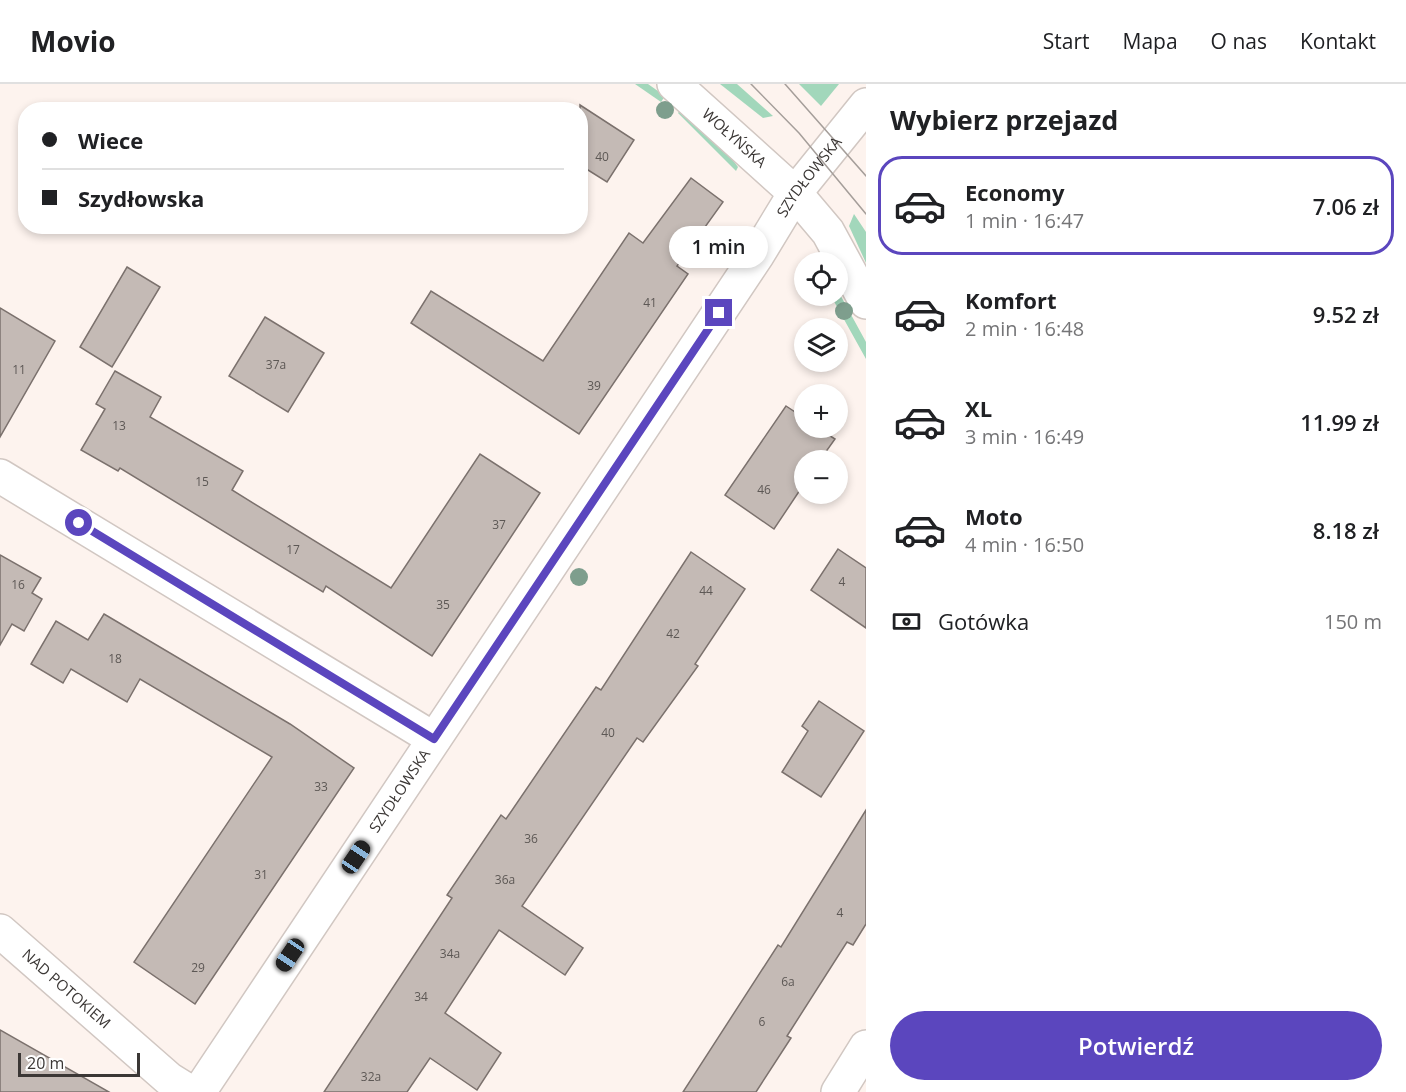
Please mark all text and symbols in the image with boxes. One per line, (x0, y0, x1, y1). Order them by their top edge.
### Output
text: Movio (30, 22, 116, 60)
text: Start (1043, 27, 1090, 55)
text: Mapa (1123, 27, 1178, 55)
text: O nas (1211, 27, 1267, 55)
text: Kontakt (1300, 27, 1376, 55)
text: Wybierz przejazd (890, 101, 1118, 138)
street label: WOŁYŃSKA (698, 103, 772, 172)
text: Wiece (78, 125, 143, 155)
street label: SZYDŁOWSKA (772, 132, 846, 221)
house number: 40 (595, 148, 609, 165)
text: Economy (965, 177, 1064, 207)
icon: car (893, 179, 947, 233)
text: Szydłowska (78, 183, 204, 213)
text: 7.06 zł (1313, 191, 1379, 221)
text: 1 min · 16:47 (965, 207, 1084, 234)
callout: 1 min (670, 226, 768, 268)
text: 1 min (692, 233, 746, 260)
map controls (794, 252, 848, 504)
button: locate (794, 252, 848, 306)
text: Komfort (965, 285, 1057, 315)
icon: car (893, 287, 947, 341)
house number: 41 (643, 294, 657, 311)
route end (705, 299, 732, 326)
text: 9.52 zł (1313, 299, 1379, 329)
text: 2 min · 16:48 (965, 315, 1084, 342)
button: layers (794, 318, 848, 372)
house number: 37a (266, 356, 286, 373)
house number: 11 (12, 361, 26, 378)
house number: 39 (587, 377, 601, 394)
button: + (794, 384, 848, 438)
text: XL (965, 393, 992, 423)
icon: car (893, 395, 947, 449)
text: 11.99 zł (1300, 407, 1379, 437)
house number: 13 (112, 417, 126, 434)
text: 3 min · 16:49 (965, 423, 1084, 450)
button: − (794, 450, 848, 504)
house number: 15 (195, 473, 209, 490)
house number: 46 (757, 481, 771, 498)
text: Moto (965, 501, 1023, 531)
icon: car (893, 503, 947, 557)
route start (65, 509, 92, 536)
text: 8.18 zł (1313, 515, 1379, 545)
house number: 37 (492, 516, 506, 533)
text: 4 min · 16:50 (965, 531, 1084, 558)
house number: 17 (286, 541, 300, 558)
house number: 4 (839, 573, 846, 590)
house number: 16 (11, 576, 25, 593)
house number: 44 (699, 582, 713, 599)
house number: 35 (436, 596, 450, 613)
icon: cash (890, 605, 923, 638)
text: Gotówka (938, 606, 1029, 636)
text: 150 m (1324, 608, 1382, 635)
house number: 42 (666, 625, 680, 642)
house number: 18 (108, 650, 122, 667)
house number: 40 (601, 724, 615, 741)
street label: SZYDŁOWSKA (364, 744, 434, 836)
house number: 33 (314, 778, 328, 795)
house number: 36 (524, 830, 538, 847)
car (338, 837, 374, 877)
house number: 31 (254, 866, 268, 883)
house number: 36a (495, 871, 515, 888)
house number: 4 (837, 904, 844, 921)
car (272, 935, 308, 975)
street label: NAD POTOKIEM (18, 944, 115, 1032)
house number: 34a (440, 945, 460, 962)
house number: 29 (191, 959, 205, 976)
house number: 6a (781, 973, 795, 990)
house number: 34 (414, 988, 428, 1005)
button: Potwierdź (890, 1011, 1382, 1080)
house number: 6 (759, 1013, 766, 1030)
scale bar (18, 1050, 140, 1078)
text: 20 m (27, 1052, 64, 1074)
house number: 32a (361, 1068, 381, 1085)

